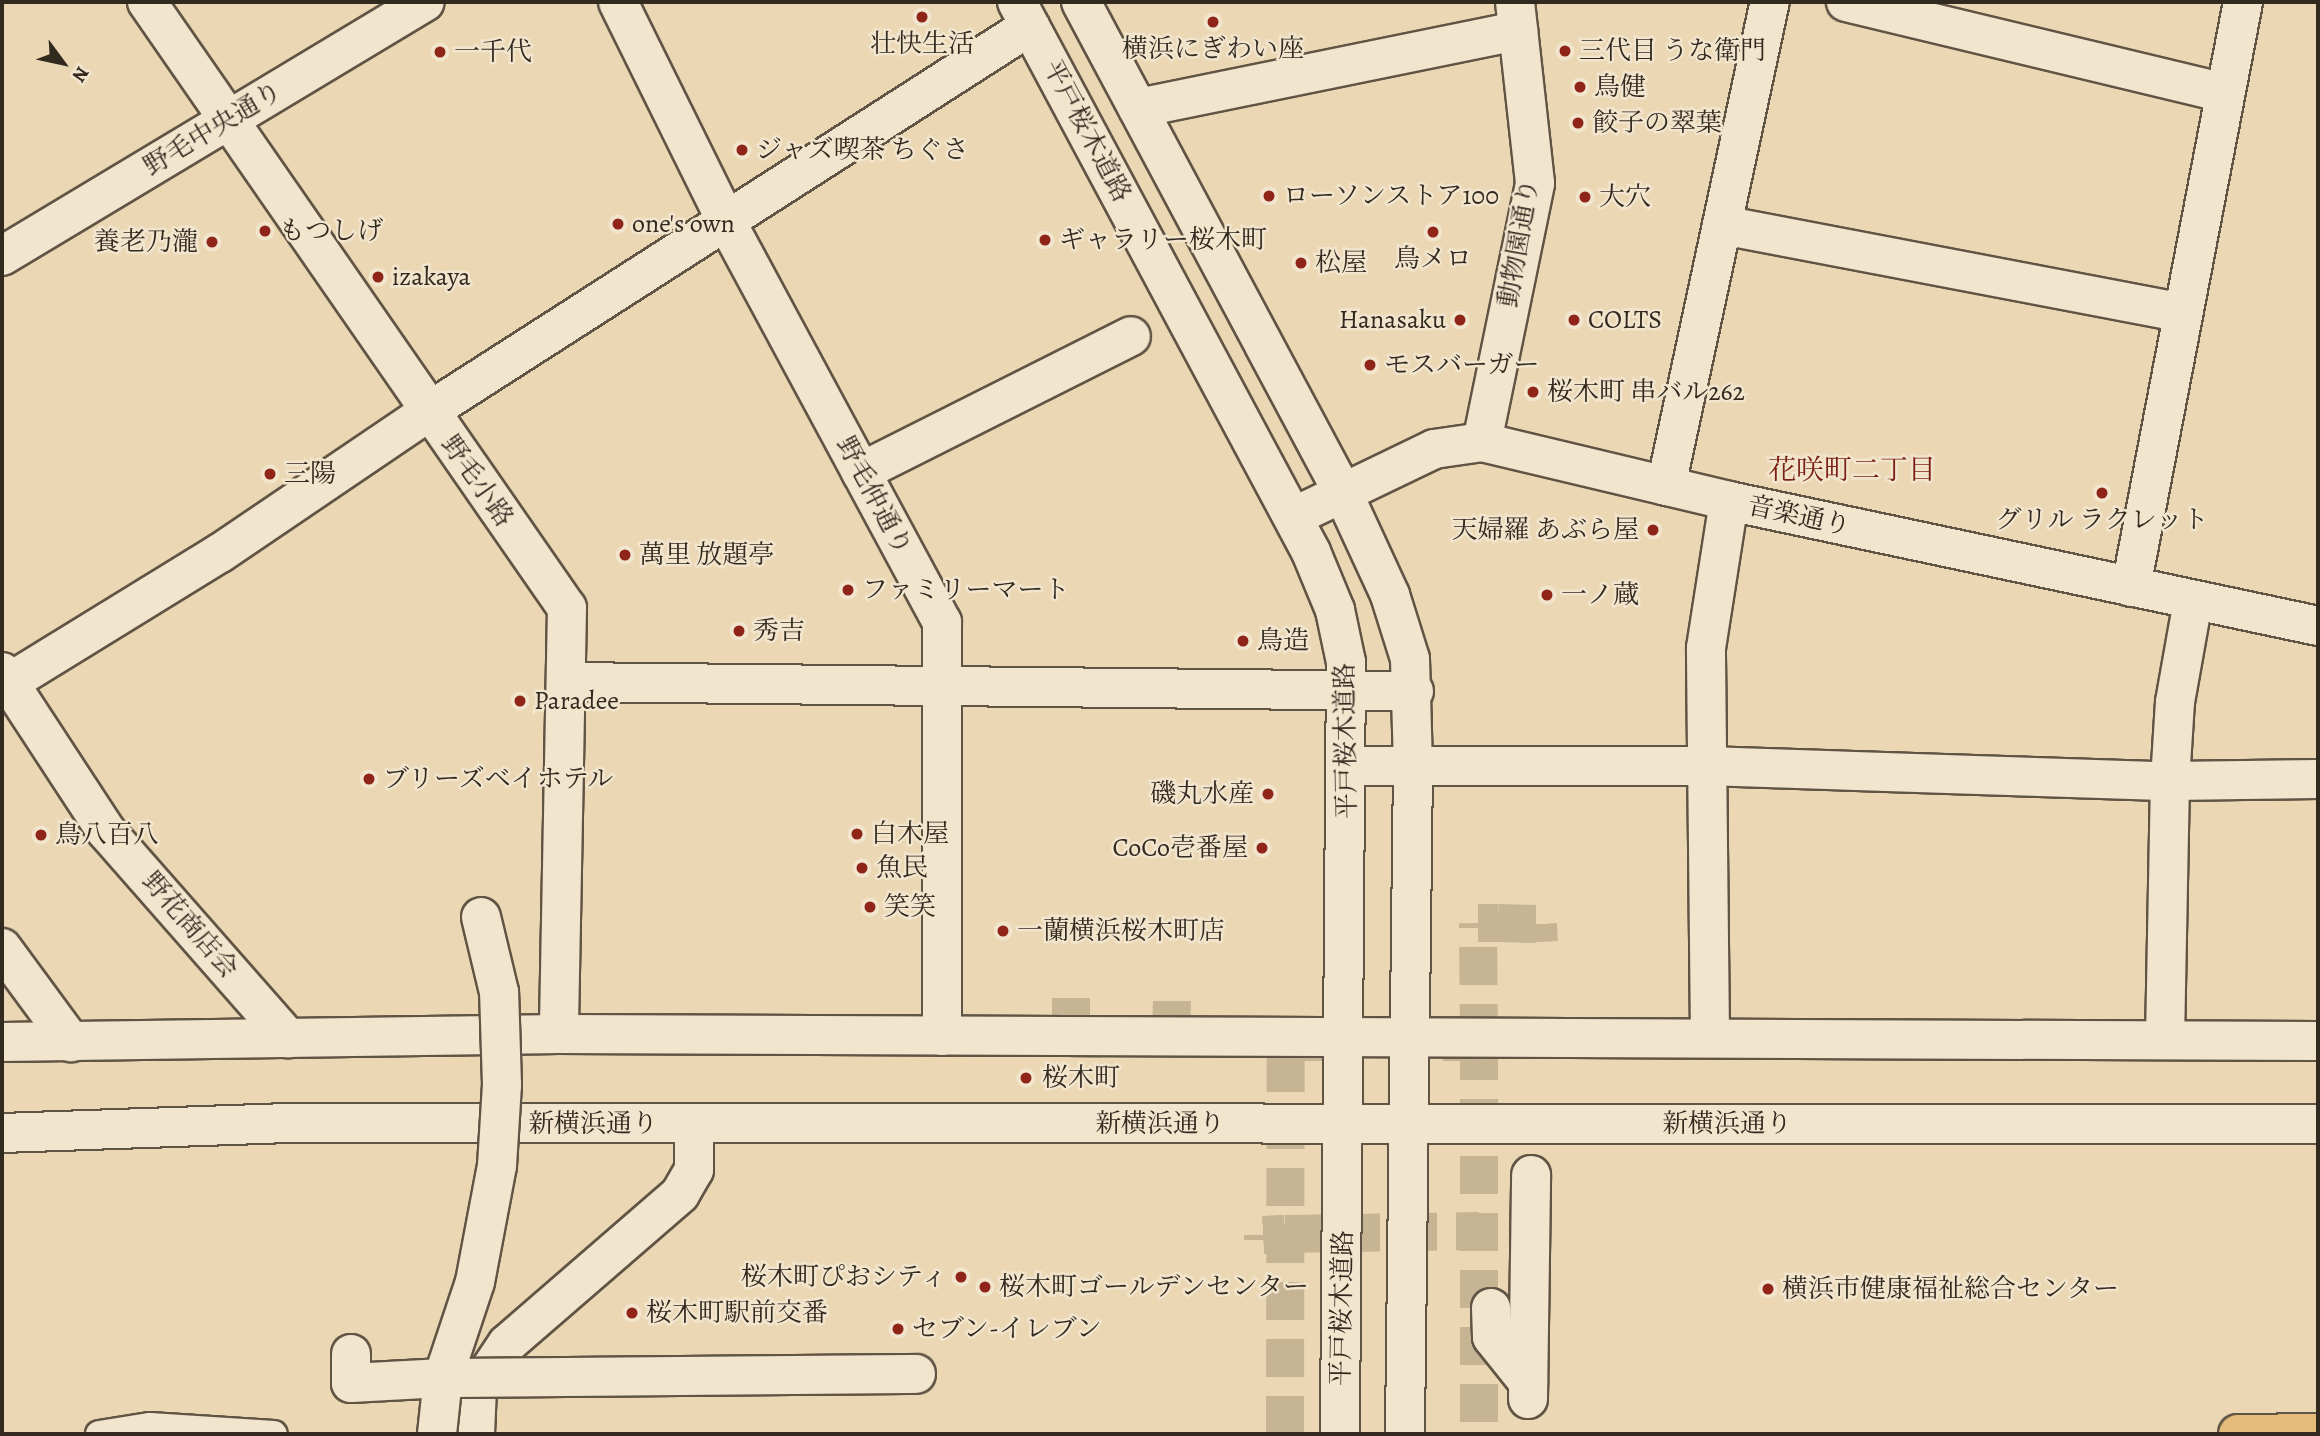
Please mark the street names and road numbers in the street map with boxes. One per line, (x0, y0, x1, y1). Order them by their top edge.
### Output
street label: 平戸桜木道路 (1037, 55, 1137, 207)
street label: 野毛中央通り (138, 75, 288, 183)
street label: 動物園通り (1492, 176, 1546, 310)
street label: 野毛小路 (434, 429, 520, 533)
street label: 野毛仲通り (830, 431, 918, 561)
street label: 音楽通り (1745, 490, 1853, 542)
street label: 平戸桜木道路 (1329, 663, 1363, 819)
street label: 野花商店会 (136, 866, 244, 984)
street label: 新横浜通り (528, 1108, 658, 1140)
street label: 新横浜通り (1095, 1108, 1225, 1140)
street label: 新横浜通り (1662, 1108, 1792, 1140)
street label: 平戸桜木道路 (1325, 1230, 1359, 1386)

